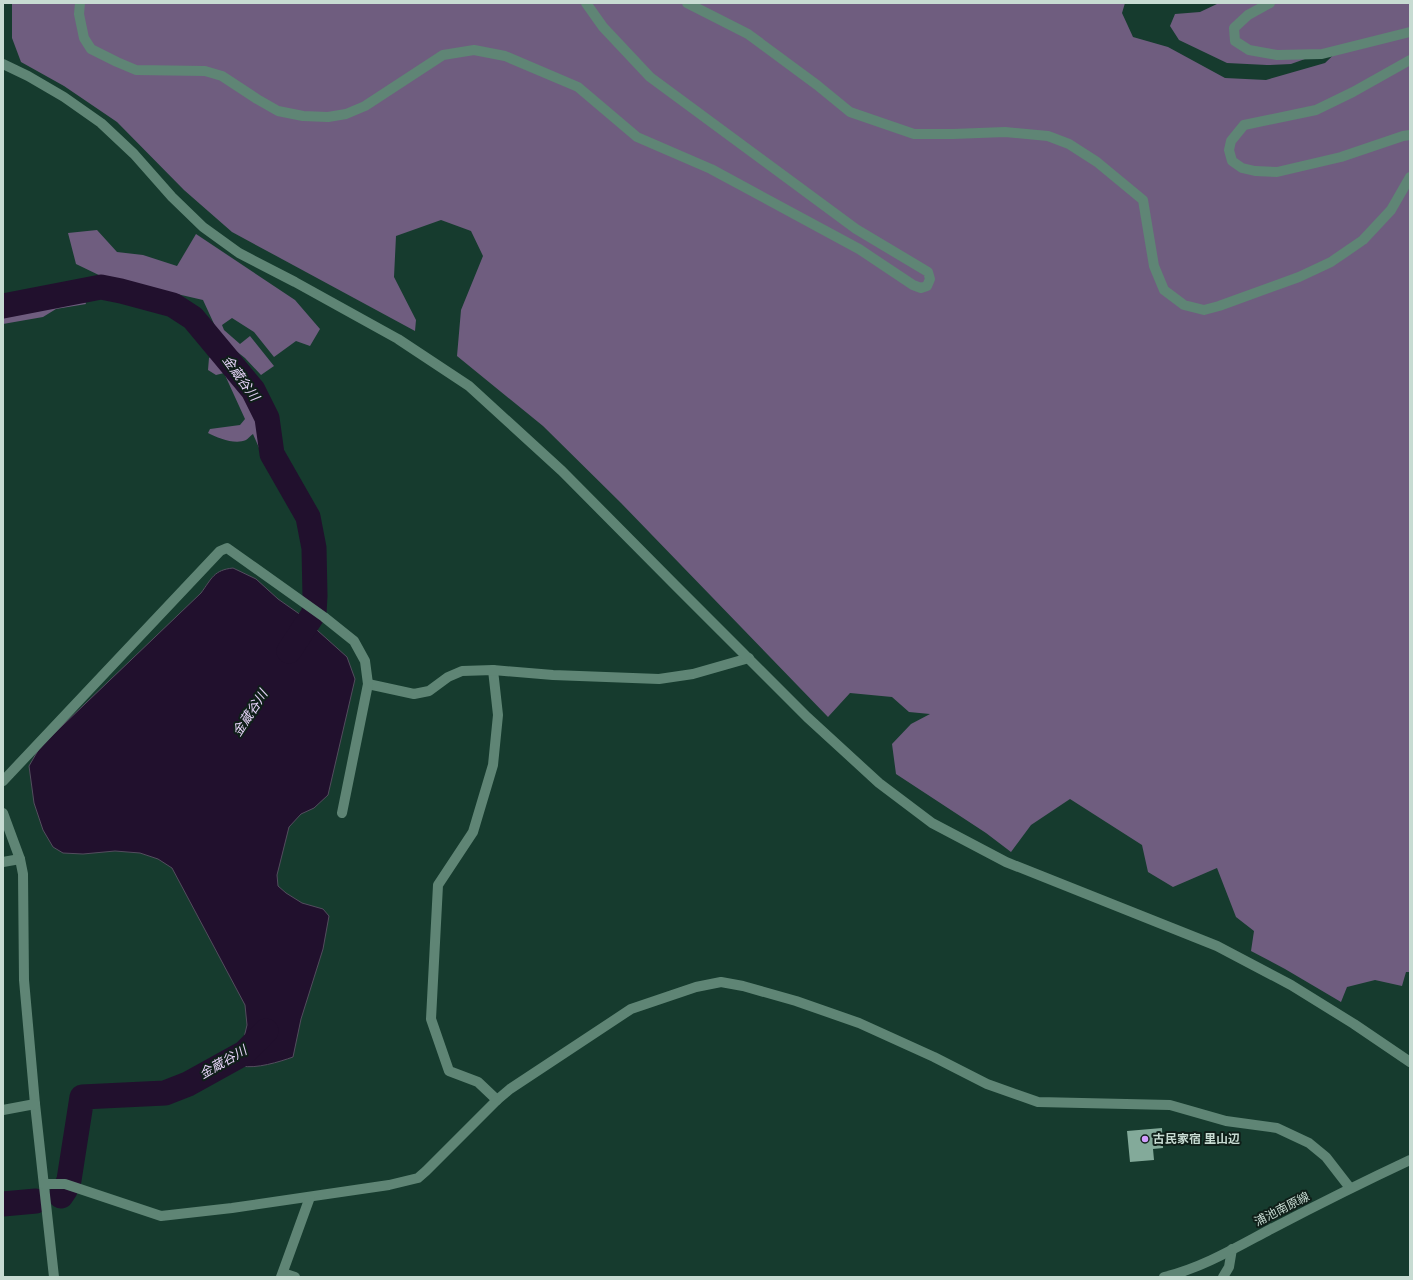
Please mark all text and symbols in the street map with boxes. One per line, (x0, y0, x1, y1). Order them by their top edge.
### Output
water label: 金蔵谷川 (220, 353, 264, 405)
water label: 金蔵谷川 (230, 685, 272, 739)
water label: 金蔵谷川 (197, 1042, 251, 1081)
place label: 古民家宿 里山辺 (1153, 1132, 1240, 1146)
marker: 古民家宿 里山辺 (1140, 1134, 1150, 1144)
street label: 浦池南原線 (1252, 1189, 1312, 1229)

